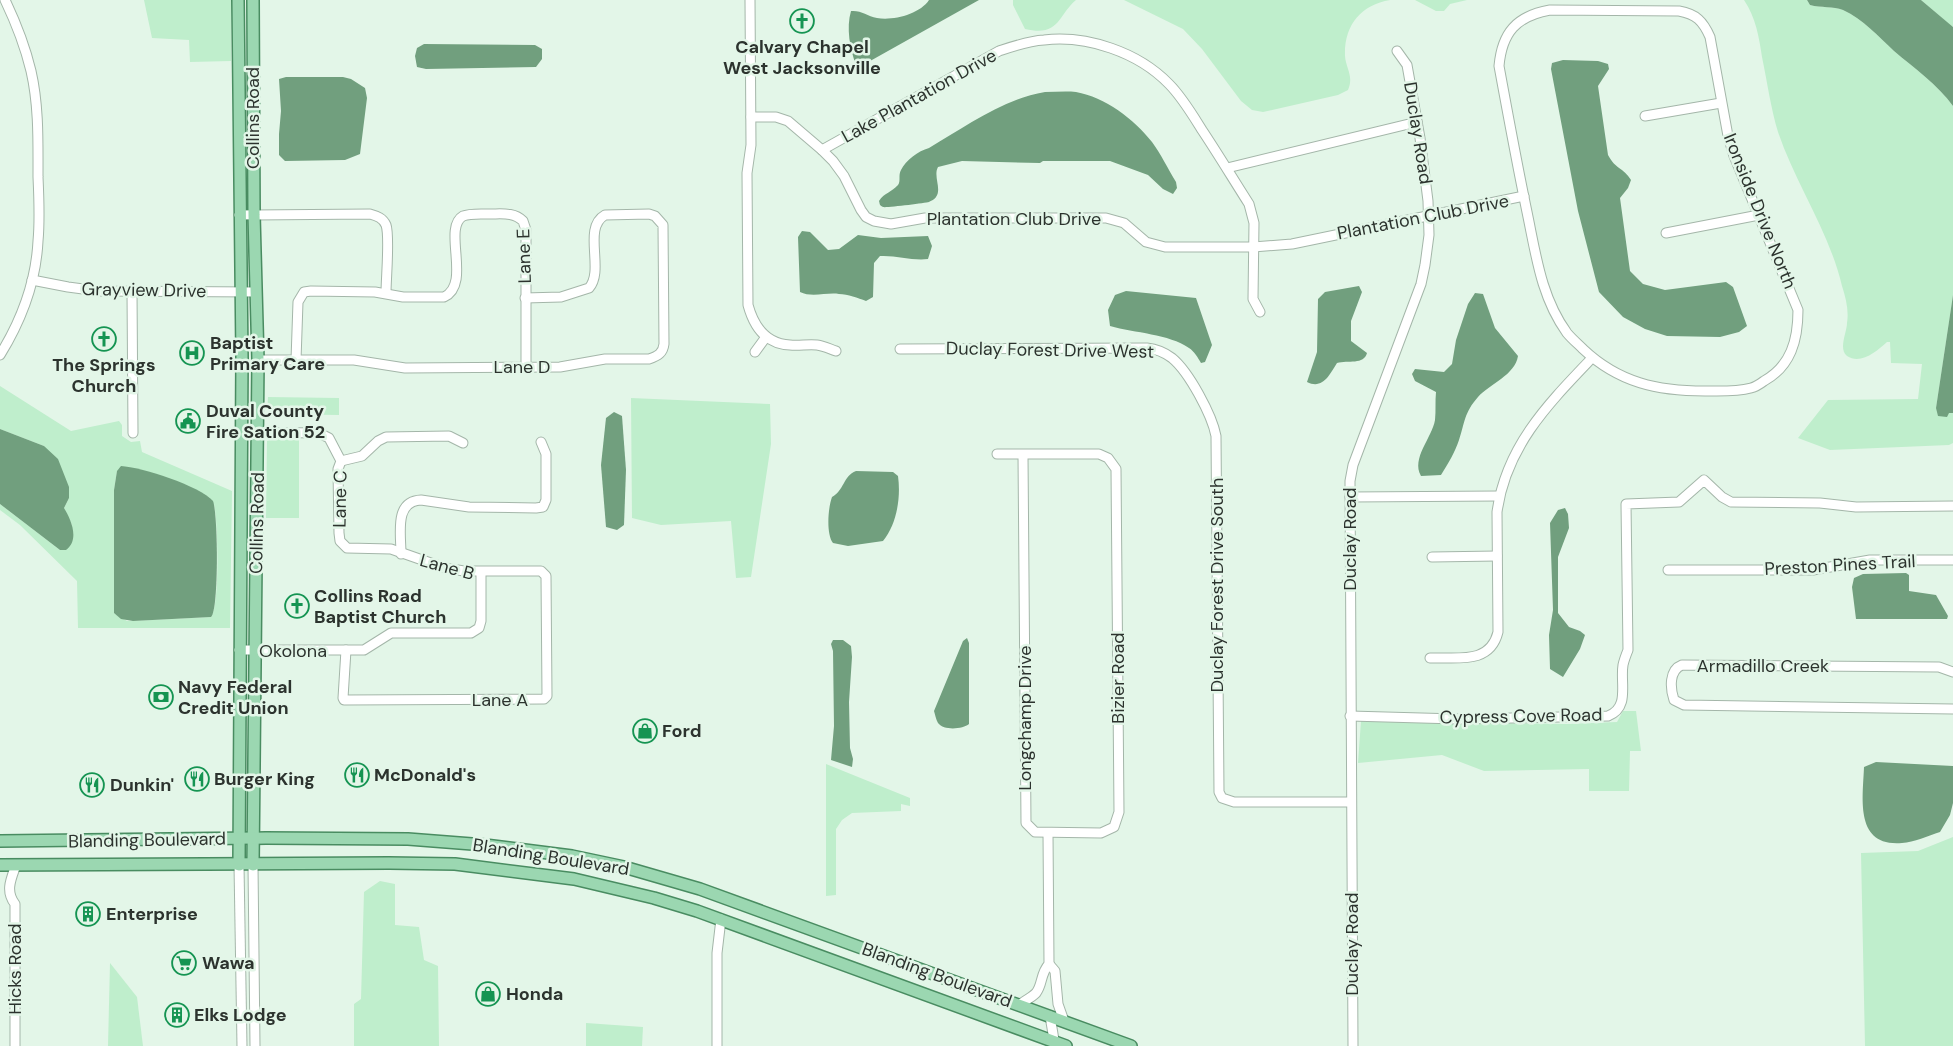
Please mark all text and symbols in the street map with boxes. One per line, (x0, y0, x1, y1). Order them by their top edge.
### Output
church icon: Calvary Chapel West Jacksonville (789, 8, 815, 34)
place label: Calvary Chapel West Jacksonville (723, 35, 881, 80)
street label: Lake Plantation Drive (837, 43, 1001, 149)
street label: Collins Road (241, 67, 265, 169)
street label: Duclay Road (1398, 80, 1438, 186)
street label: Ironside Drive North (1718, 130, 1802, 292)
street label: Plantation Club Drive (1335, 189, 1511, 245)
street label: Plantation Club Drive (927, 207, 1101, 231)
street label: Lane E (511, 228, 537, 284)
street label: Grayview Drive (81, 277, 207, 303)
church icon: The Springs Church (91, 326, 117, 352)
place label: Baptist Primary Care (210, 331, 325, 376)
street label: Duclay Forest Drive West (946, 336, 1154, 364)
hospital icon: Baptist Primary Care (179, 340, 205, 366)
place label: The Springs Church (52, 353, 156, 398)
street label: Lane D (493, 355, 551, 379)
place label: Duval County Fire Sation 52 (206, 399, 325, 444)
public building icon: Duval County Fire Sation 52 (175, 408, 201, 434)
street label: Lane C (327, 470, 353, 528)
street label: Collins Road (244, 472, 270, 574)
street label: Duclay Forest Drive South (1205, 478, 1229, 692)
street label: Duclay Road (1338, 487, 1362, 591)
street label: Lane B (417, 548, 477, 586)
street label: Preston Pines Trail (1764, 549, 1916, 581)
place label: Collins Road Baptist Church (314, 584, 446, 629)
church icon: Collins Road Baptist Church (284, 593, 310, 619)
street label: Bizier Road (1106, 632, 1130, 724)
street label: Okolona (259, 639, 327, 663)
street label: Longchamp Drive (1013, 646, 1037, 790)
street label: Armadillo Creek (1697, 654, 1829, 678)
place label: Navy Federal Credit Union (178, 675, 292, 720)
bank icon: Navy Federal Credit Union (148, 684, 174, 710)
street label: Lane A (472, 688, 528, 712)
street label: Cypress Cove Road (1439, 703, 1603, 729)
shop icon: Ford (632, 718, 658, 744)
place label: Ford (662, 719, 702, 743)
restaurant icon: McDonald's (344, 762, 370, 788)
place label: McDonald's (374, 763, 476, 787)
restaurant icon: Burger King (184, 766, 210, 792)
place label: Burger King (214, 767, 315, 791)
restaurant icon: Dunkin' (79, 772, 105, 798)
place label: Dunkin' (110, 773, 174, 797)
street label: Blanding Boulevard (68, 827, 226, 853)
street label: Blanding Boulevard (471, 833, 631, 881)
street label: Duclay Road (1340, 892, 1364, 996)
building icon: Enterprise (75, 901, 101, 927)
place label: Enterprise (106, 902, 198, 926)
street label: Hicks Road (3, 923, 27, 1015)
street label: Blanding Boulevard (859, 937, 1015, 1013)
supermarket icon: Wawa (171, 950, 197, 976)
place label: Wawa (202, 951, 255, 975)
shop icon: Honda (475, 981, 501, 1007)
place label: Honda (506, 982, 563, 1006)
building icon: Elks Lodge (164, 1002, 190, 1028)
place label: Elks Lodge (194, 1003, 287, 1027)

